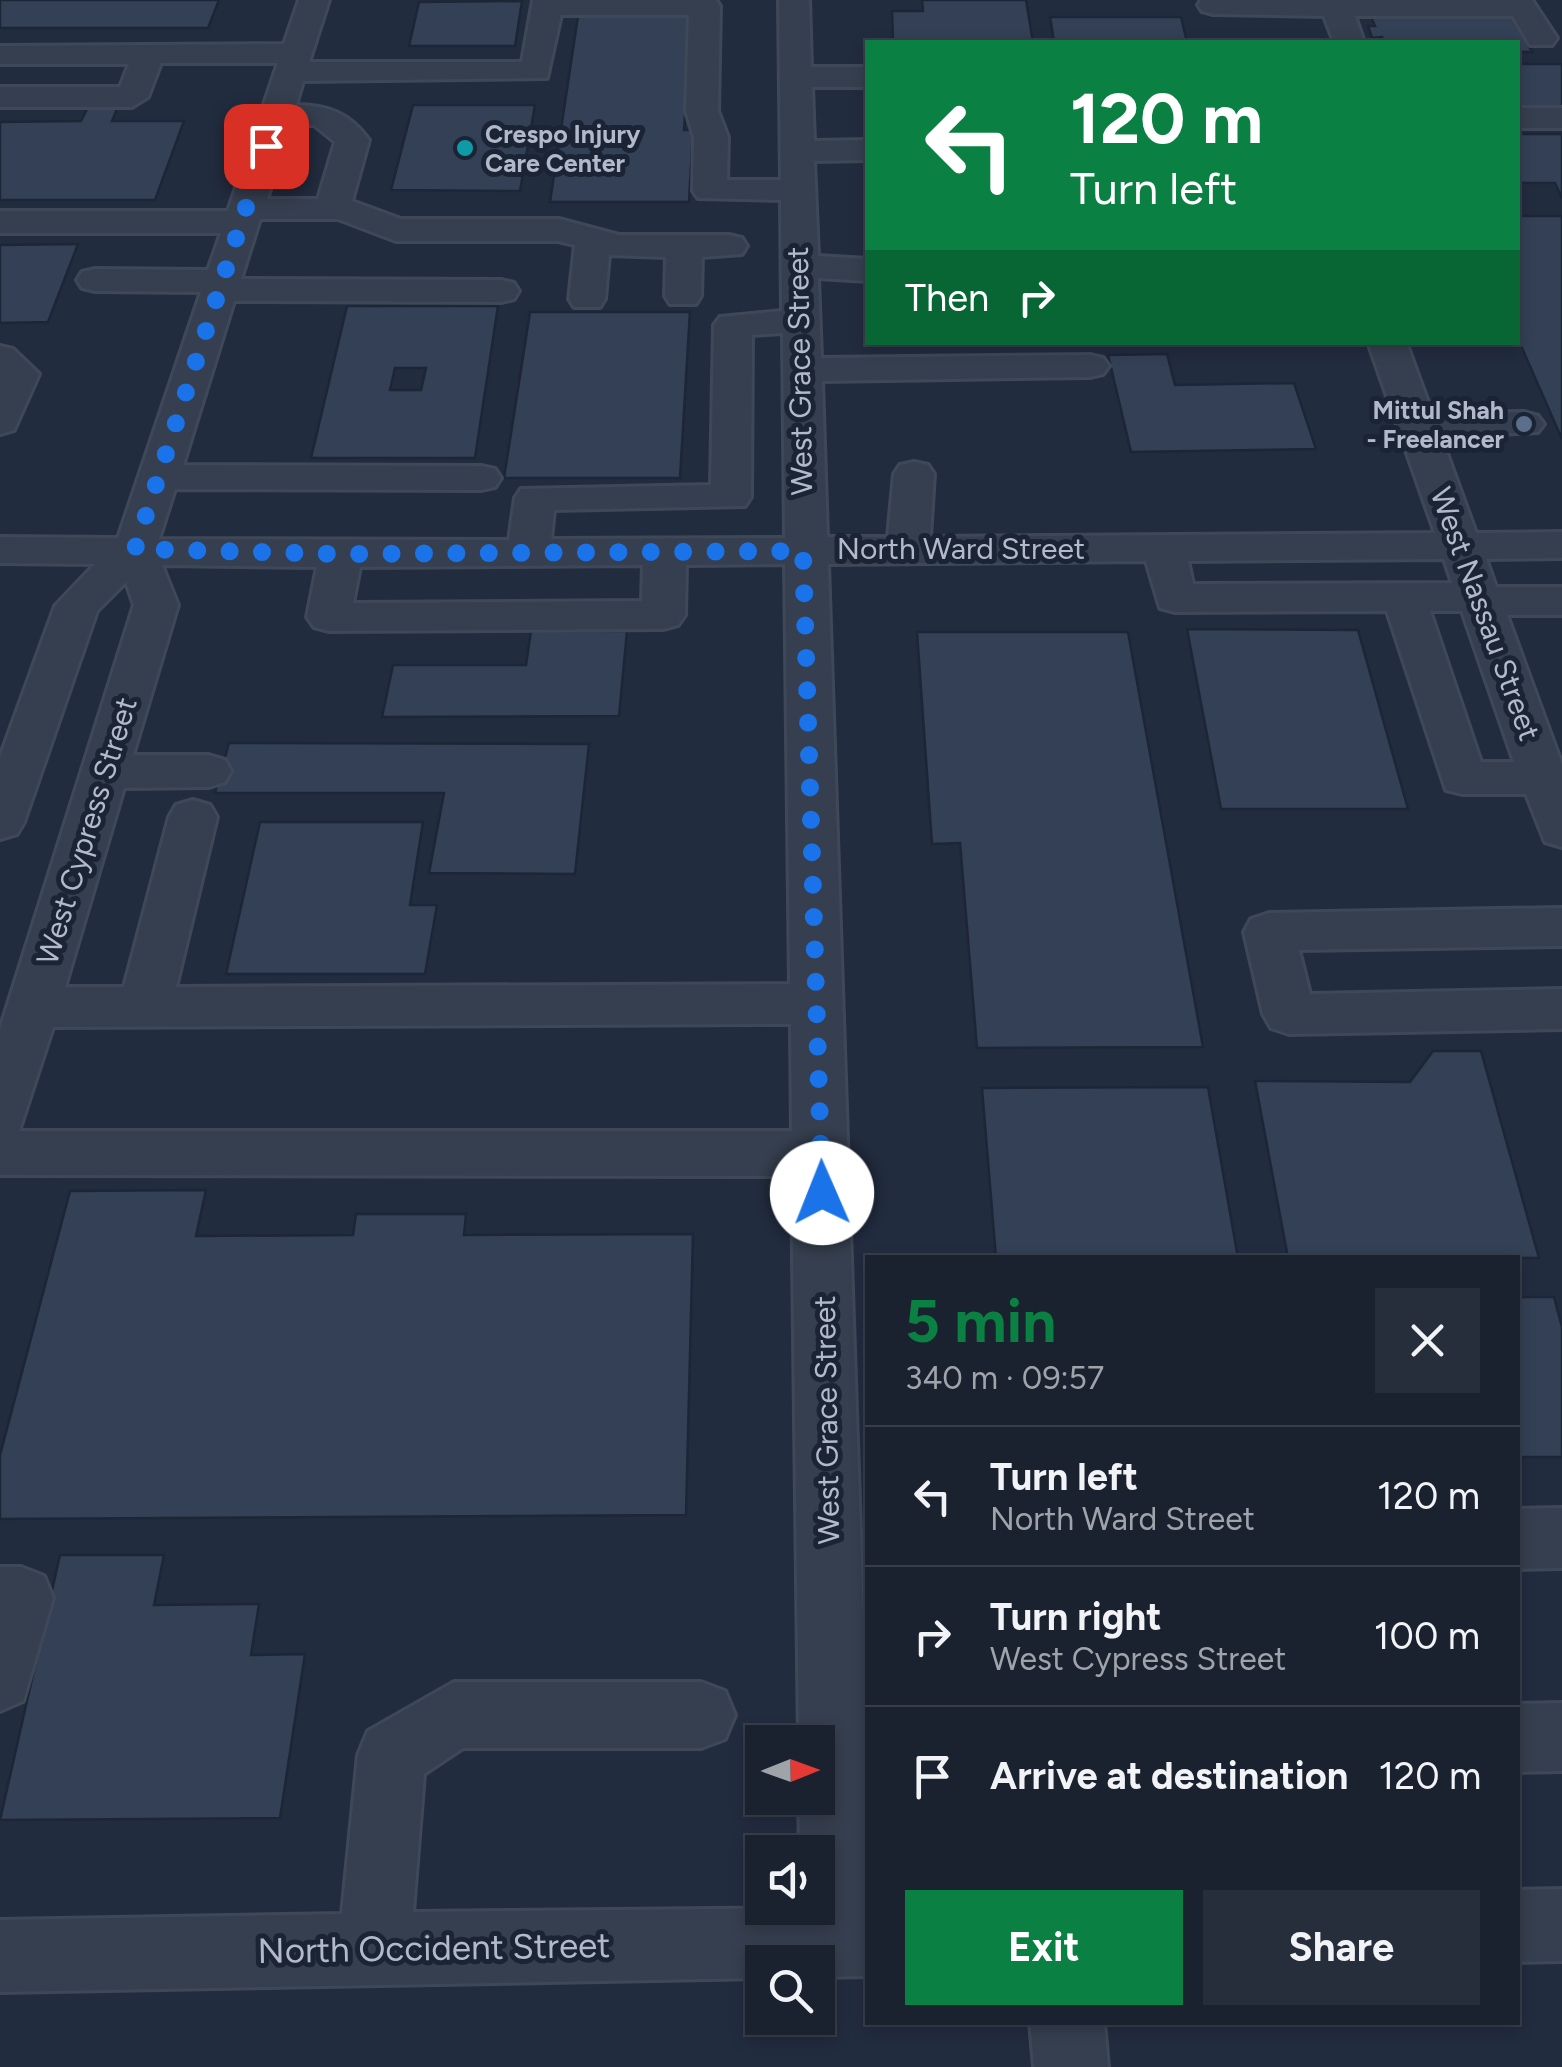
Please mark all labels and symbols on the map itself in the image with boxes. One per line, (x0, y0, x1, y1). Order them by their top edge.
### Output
pin (224, 104, 309, 189)
place label: Crespo Injury Care Center (485, 119, 641, 178)
marker: Crespo Injury Care Center (454, 137, 476, 159)
street label: West Grace Street (779, 246, 820, 496)
place label: Mittul Shah - Freelancer (1366, 395, 1505, 454)
marker: Mittul Shah - Freelancer (1513, 413, 1535, 435)
street label: West Nassau Street (1422, 482, 1548, 745)
street label: North Ward Street (837, 530, 1085, 567)
street label: West Cypress Street (28, 693, 145, 969)
position arrow (770, 1141, 874, 1245)
street label: West Grace Street (806, 1295, 847, 1545)
north arrow (745, 1725, 835, 1815)
street label: North Occident Street (257, 1924, 611, 1972)

